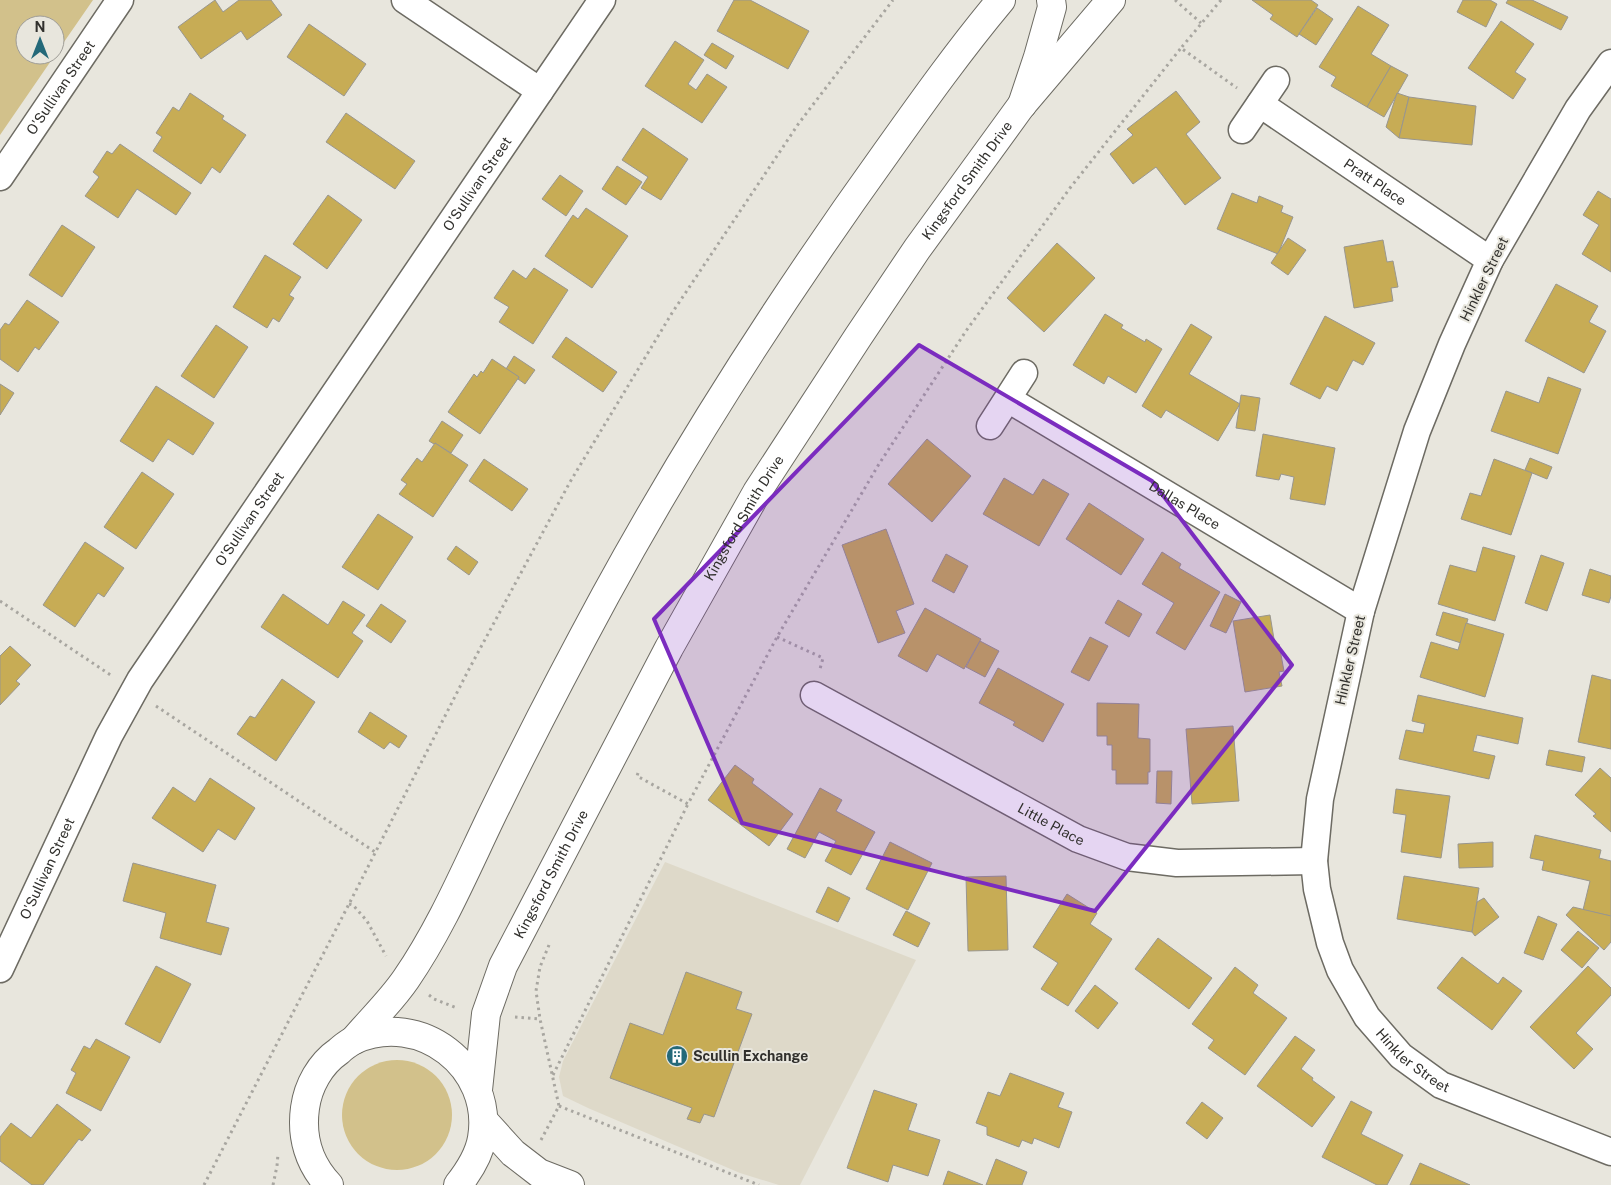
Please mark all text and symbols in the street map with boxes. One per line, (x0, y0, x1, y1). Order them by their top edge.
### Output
north arrow (15, 15, 65, 65)
text: N (35, 19, 45, 35)
street label: O'Sullivan Street (23, 38, 98, 138)
street label: Kingsford Smith Drive (918, 118, 1015, 243)
street label: O'Sullivan Street (439, 134, 515, 234)
street label: Pratt Place (1341, 155, 1409, 209)
street label: Hinkler Street (1457, 234, 1511, 324)
street label: Kingsford Smith Drive (701, 452, 787, 583)
street label: O'Sullivan Street (212, 469, 287, 569)
street label: Dallas Place (1146, 478, 1223, 533)
street label: Hinkler Street (1332, 613, 1368, 707)
street label: Little Place (1015, 800, 1086, 849)
street label: Kingsford Smith Drive (511, 807, 591, 941)
street label: O'Sullivan Street (16, 815, 78, 922)
street label: Hinkler Street (1373, 1025, 1452, 1096)
building icon: Scullin Exchange (665, 1044, 689, 1068)
place label: Scullin Exchange (693, 1048, 808, 1064)

